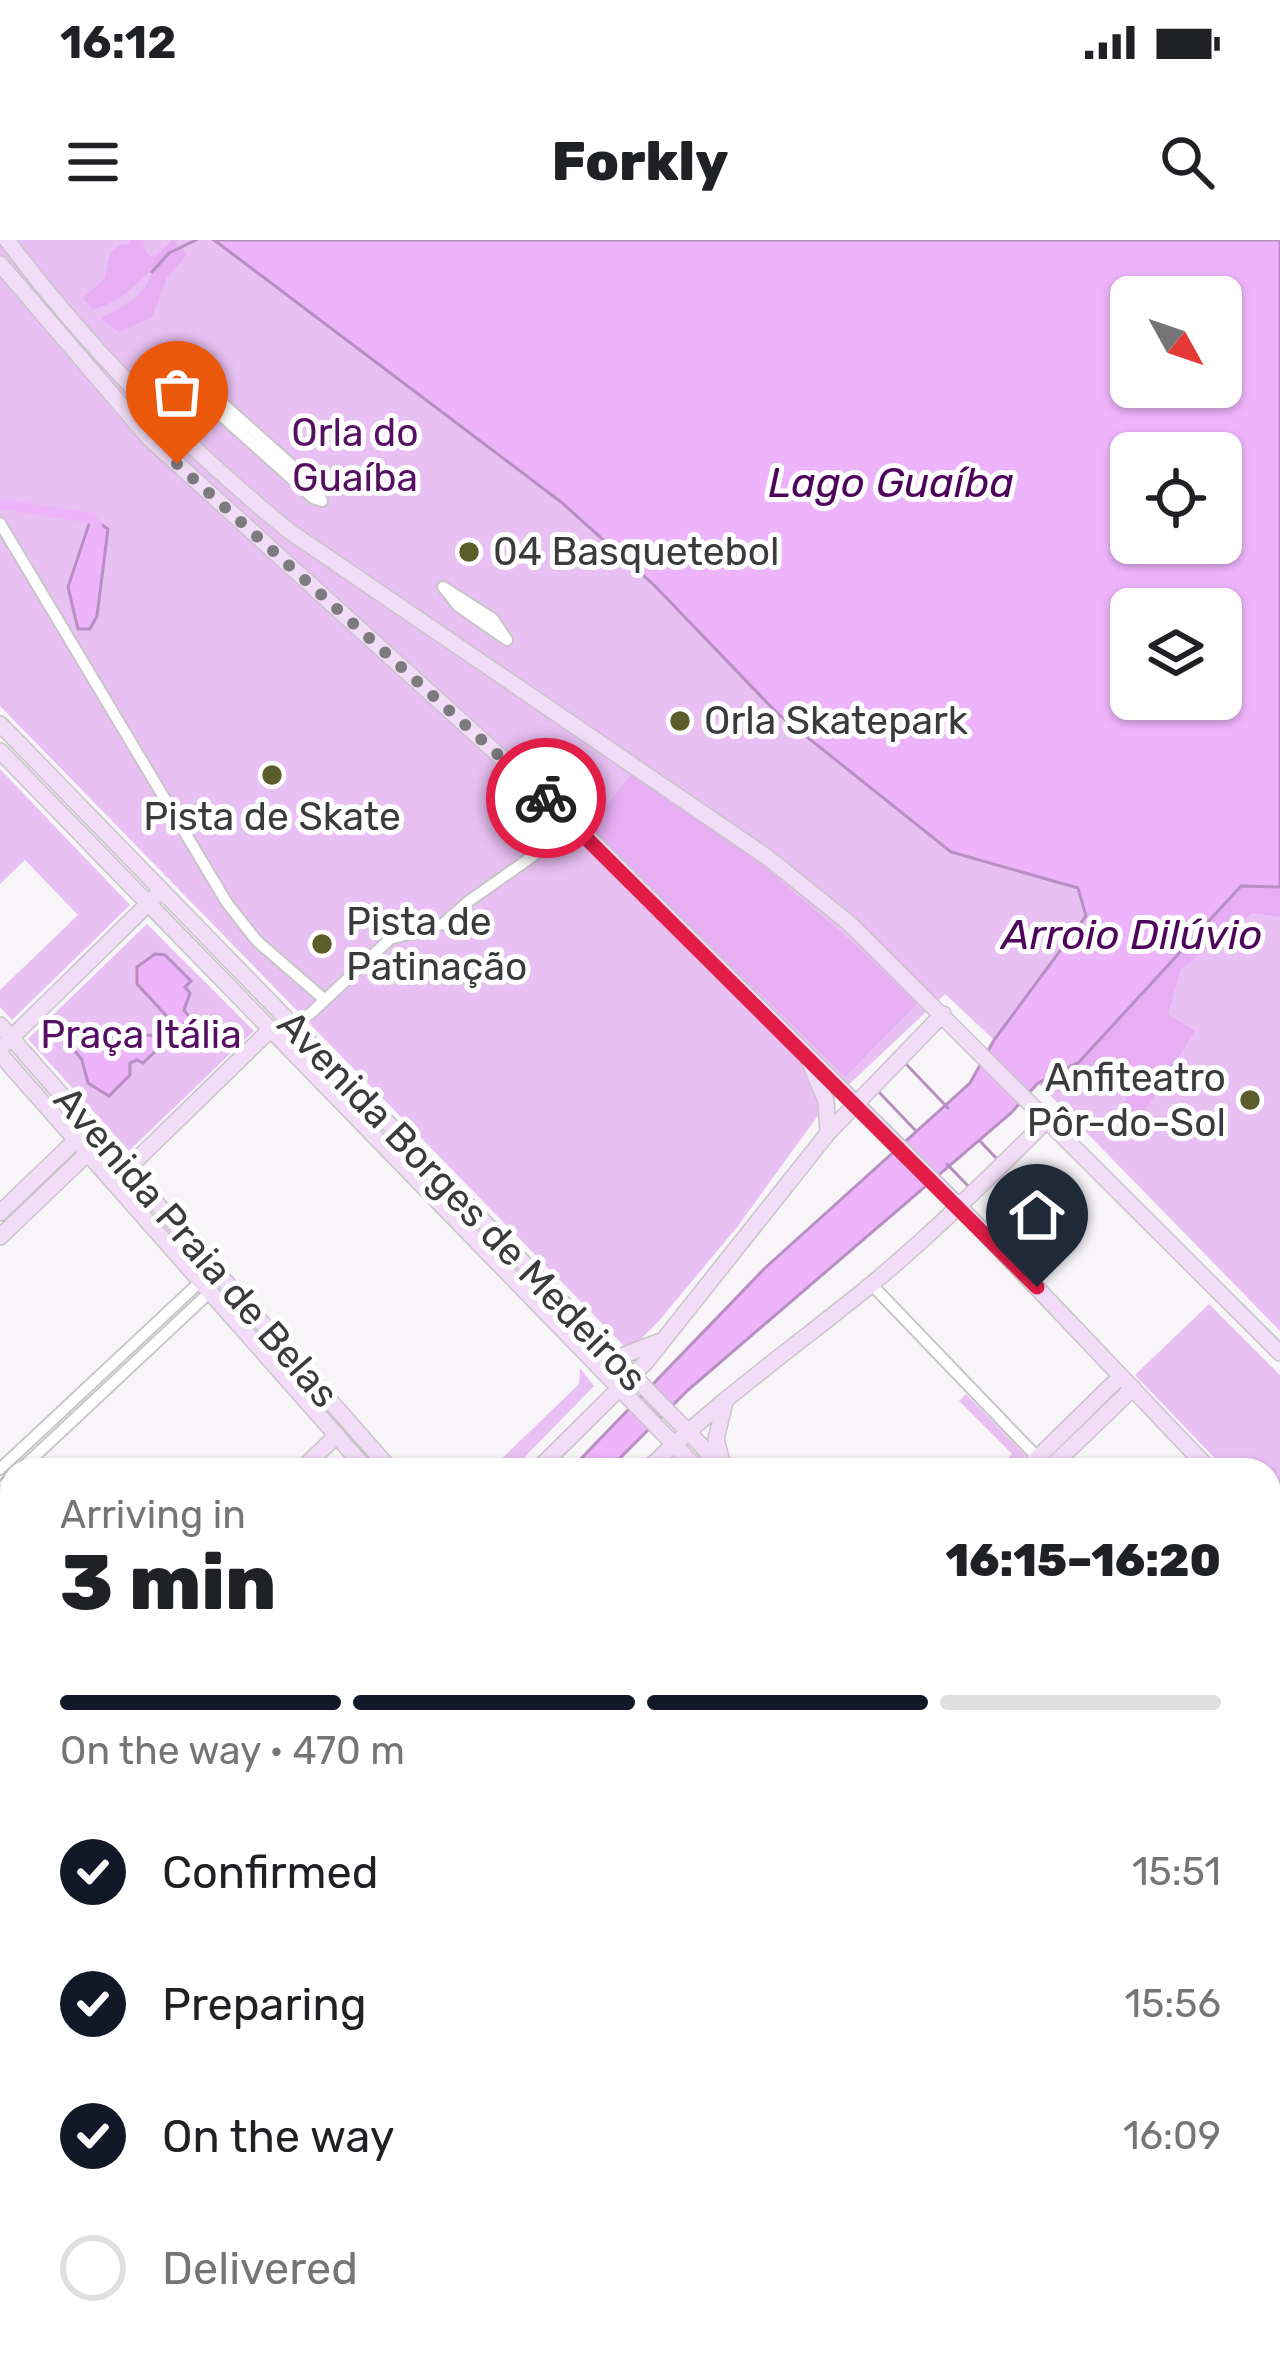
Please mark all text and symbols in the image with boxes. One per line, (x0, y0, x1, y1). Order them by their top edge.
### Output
text: 16:12 (60, 16, 176, 69)
icon: menu (60, 129, 126, 195)
icon: search (1154, 129, 1220, 195)
text: Forkly (552, 130, 728, 194)
north arrow (1110, 276, 1242, 408)
map controls (1110, 276, 1242, 720)
pin (126, 341, 228, 464)
icon: bag (144, 359, 210, 425)
park label: Orla do Guaíba (291, 410, 419, 501)
button: locate (1110, 432, 1242, 564)
water label: Lago Guaíba (768, 458, 1014, 508)
place label: 04 Basquetebol (493, 529, 780, 575)
marker: 04 Basquetebol (456, 539, 482, 565)
button: layers (1110, 588, 1242, 720)
place label: Orla Skatepark (704, 698, 968, 744)
marker: Orla Skatepark (667, 708, 693, 734)
courier (486, 738, 606, 858)
marker: Pista de Skate (259, 762, 285, 788)
icon: bike (513, 765, 579, 831)
place label: Pista de Skate (143, 794, 401, 840)
place label: Pista de Patinação (346, 899, 527, 990)
water label: Arroio Dilúvio (1000, 910, 1262, 960)
marker: Pista de Patinação (309, 931, 335, 957)
street label: Avenida Borges de Medeiros (268, 1001, 656, 1401)
park label: Praça Itália (40, 1012, 242, 1058)
place label: Anfiteatro Pôr-do-Sol (1027, 1055, 1226, 1146)
street label: Avenida Praia de Belas (44, 1077, 348, 1417)
marker: Anfiteatro Pôr-do-Sol (1237, 1087, 1263, 1113)
pin (986, 1164, 1088, 1287)
icon: home (1004, 1182, 1070, 1248)
text: Arriving in (60, 1492, 246, 1538)
text: 16:15–16:20 (945, 1534, 1221, 1587)
text: 3 min (60, 1536, 276, 1629)
text: On the way · 470 m (60, 1728, 405, 1774)
icon: check (60, 1839, 126, 1905)
text: Confirmed (162, 1846, 379, 1899)
text: 15:51 (1132, 1849, 1221, 1895)
icon: check (60, 1971, 126, 2037)
text: Preparing (162, 1978, 367, 2031)
text: 15:56 (1124, 1981, 1221, 2027)
icon: check (60, 2103, 126, 2169)
text: On the way (162, 2110, 395, 2163)
text: 16:09 (1123, 2113, 1221, 2159)
text: Delivered (162, 2242, 358, 2295)

